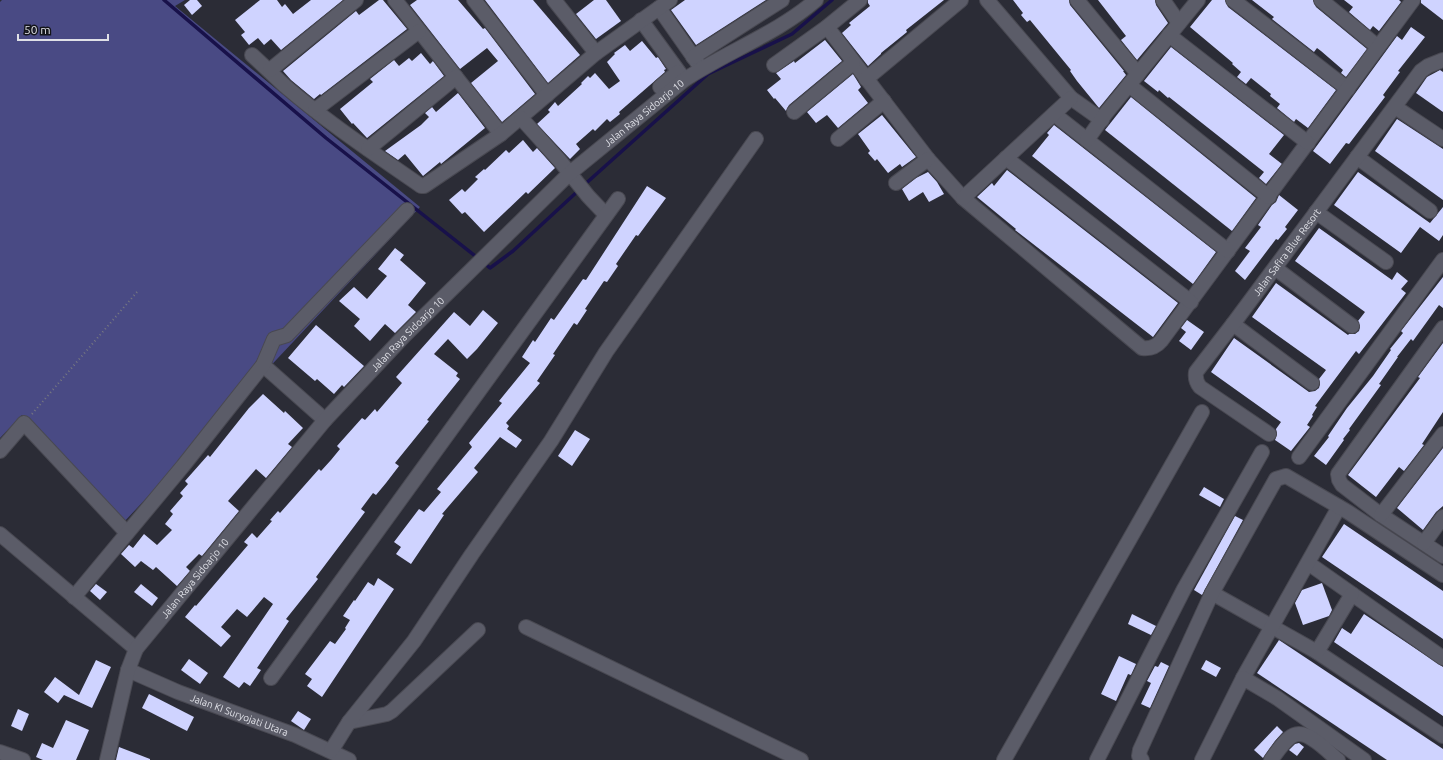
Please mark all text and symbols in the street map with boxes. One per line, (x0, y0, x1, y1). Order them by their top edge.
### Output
scale bar (18, 16, 108, 42)
text: 50 m (24, 23, 51, 36)
street label: Jalan Raya Sidoarjo 10 (602, 77, 686, 149)
street label: Jalan Safira Blue Resort (1251, 206, 1323, 298)
street label: Jalan Raya Sidoarjo 10 (369, 294, 446, 373)
street label: Jalan Raya Sidoarjo 10 (159, 536, 231, 620)
street label: Jalan KI Suryojati Utara (189, 692, 290, 738)

